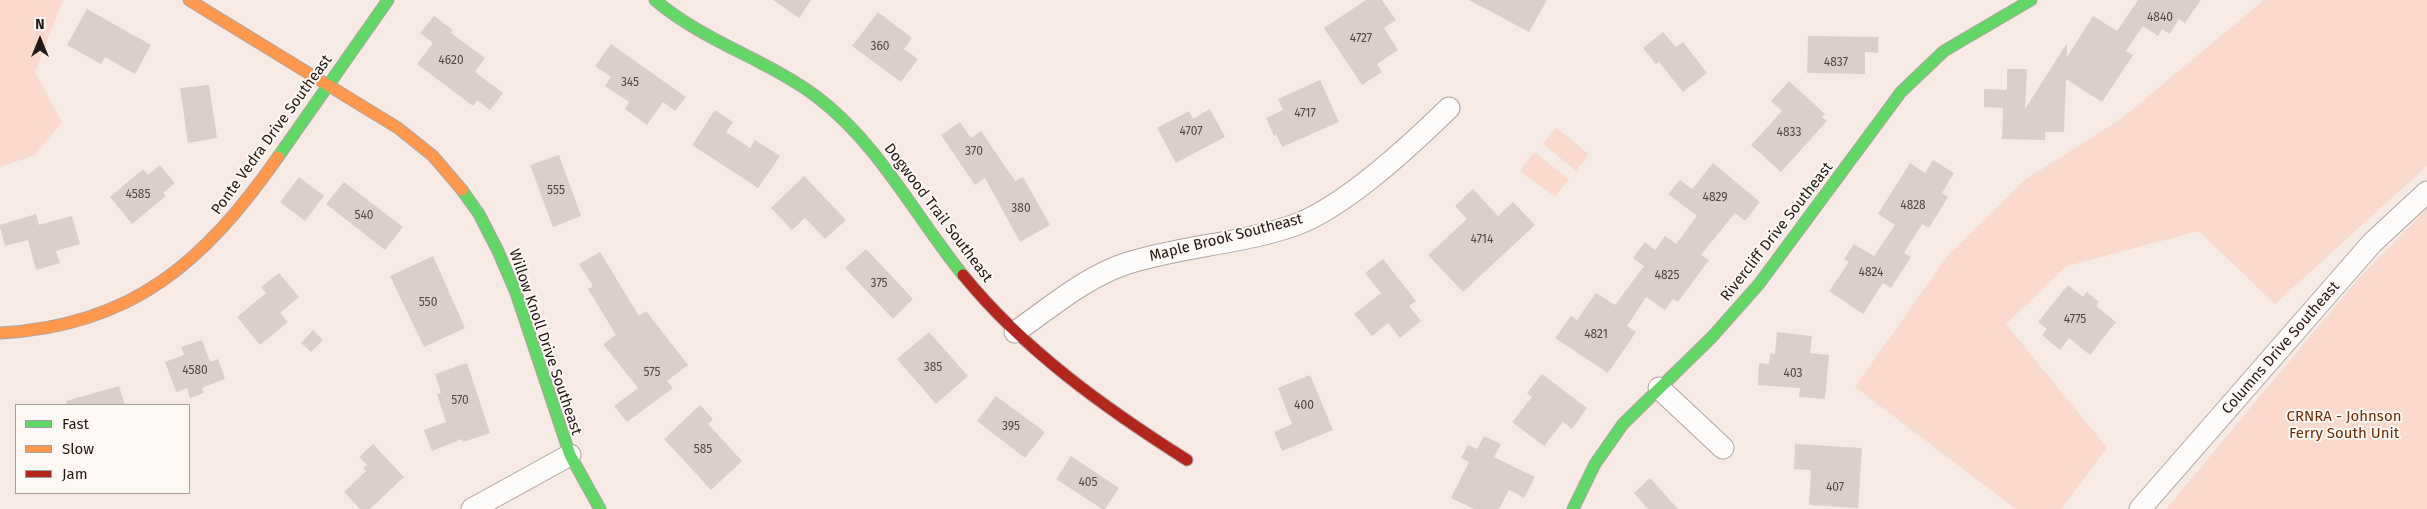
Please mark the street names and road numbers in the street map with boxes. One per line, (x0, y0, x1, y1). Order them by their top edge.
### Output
street label: Ponte Vedra Drive Southeast (208, 52, 336, 218)
street label: Dogwood Trail Southeast (880, 140, 996, 286)
street label: Rivercliff Drive Southeast (1717, 159, 1837, 305)
street label: Maple Brook Southeast (1148, 210, 1304, 266)
street label: Willow Knoll Drive Southeast (505, 247, 585, 437)
street label: Columns Drive Southeast (2218, 278, 2344, 418)

